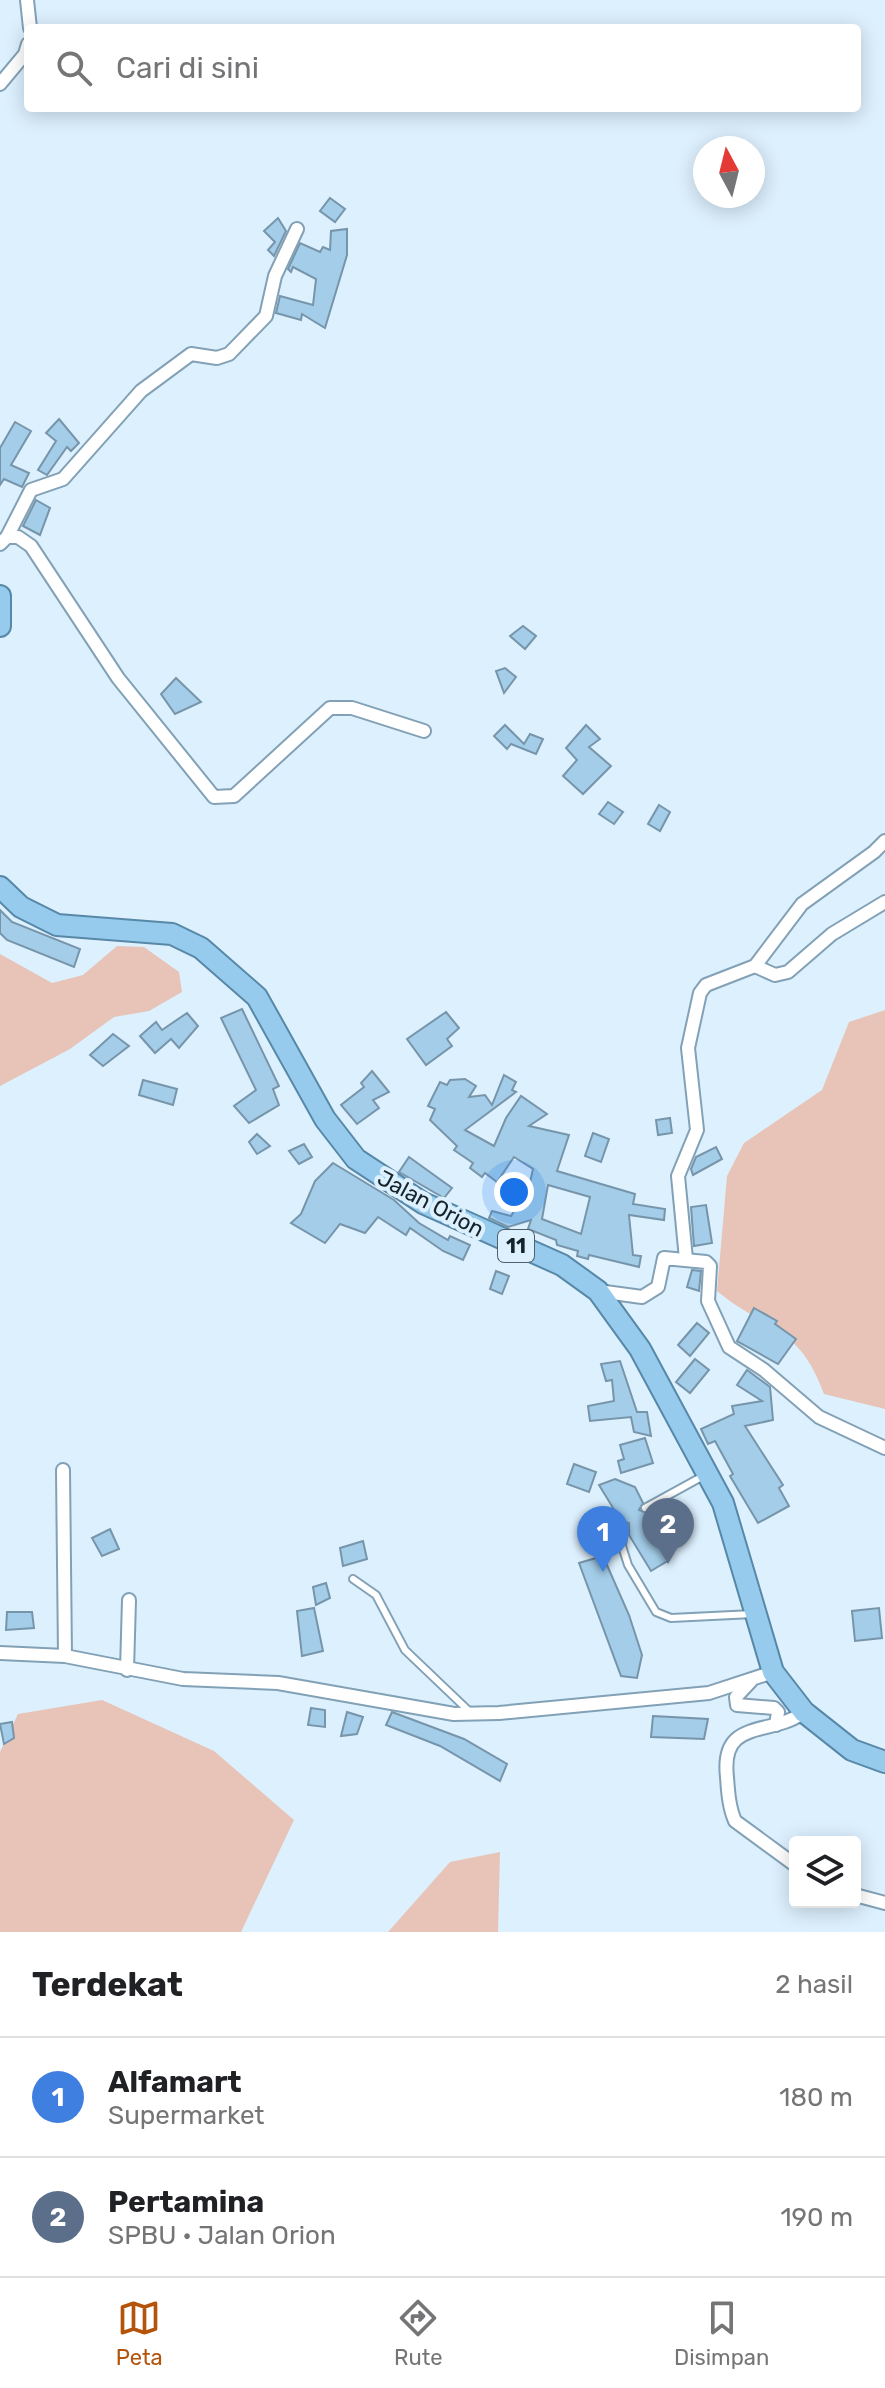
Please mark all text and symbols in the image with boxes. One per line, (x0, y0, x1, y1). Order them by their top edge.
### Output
search box (24, 24, 861, 112)
icon: search (52, 46, 96, 90)
text: Cari di sini (116, 50, 259, 86)
north arrow (693, 136, 765, 208)
street label: Jalan Orion (373, 1164, 489, 1243)
your location (494, 1172, 534, 1212)
road number: 11 (498, 1230, 534, 1262)
pin: 2 (642, 1498, 694, 1564)
pin: 1 (577, 1506, 629, 1572)
map controls (789, 1836, 861, 1908)
button: layers (789, 1836, 861, 1908)
text: Terdekat (32, 1964, 183, 2005)
text: 2 hasil (775, 1969, 853, 2000)
text: Alfamart (108, 2064, 242, 2100)
text: 1 (52, 2082, 64, 2113)
text: 180 m (779, 2082, 853, 2113)
text: Supermarket (108, 2100, 265, 2131)
text: Pertamina (108, 2184, 264, 2220)
text: 2 (50, 2202, 66, 2233)
text: 190 m (780, 2202, 853, 2233)
text: SPBU · Jalan Orion (108, 2220, 336, 2251)
tab: Peta (116, 2296, 163, 2371)
tab: Rute (394, 2296, 443, 2371)
tab: Disimpan (674, 2296, 769, 2371)

